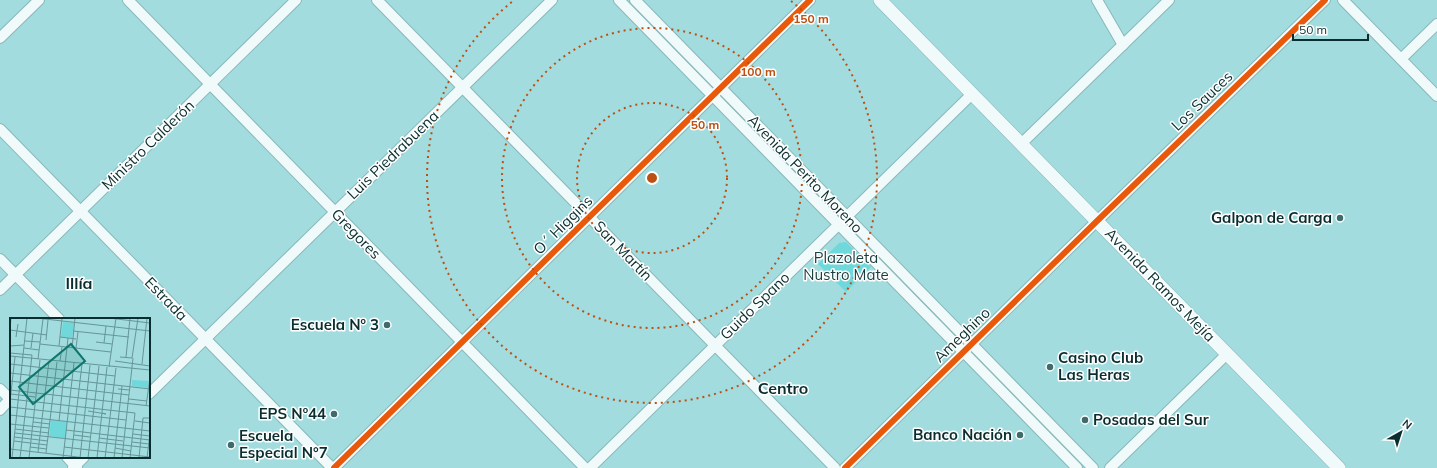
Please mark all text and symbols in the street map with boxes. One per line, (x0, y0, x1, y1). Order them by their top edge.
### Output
text: 150 m (793, 11, 829, 26)
scale bar (1293, 16, 1368, 42)
text: 50 m (1299, 22, 1327, 37)
text: 100 m (740, 64, 776, 79)
street label: Los Sauces (1167, 67, 1236, 135)
street label: Ministro Calderón (97, 96, 198, 194)
street label: Luis Piedrabuena (343, 106, 442, 203)
street label: Avenida Perito Moreno (744, 110, 867, 237)
text: 50 m (691, 117, 719, 132)
centre of rings (645, 171, 659, 185)
street label: O´ Higgins (529, 191, 596, 258)
street label: Gregores (328, 204, 385, 263)
place label: Galpon de Carga (1211, 208, 1332, 227)
marker: Galpon de Carga (1335, 213, 1345, 223)
street label: San Martín (590, 217, 657, 285)
street label: Avenida Ramos Mejía (1101, 224, 1219, 345)
park label: Plazoleta Nustro Mate (803, 248, 889, 284)
street label: Guido Spano (716, 268, 793, 344)
district label: Illía (66, 273, 93, 293)
street label: Estrada (141, 273, 192, 325)
street label: Ameghino (929, 303, 994, 366)
place label: Escuela Nº 3 (291, 315, 379, 334)
inset map (10, 318, 150, 458)
marker: Escuela Nº 3 (382, 320, 392, 330)
place label: Casino Club Las Heras (1058, 348, 1143, 384)
marker: Casino Club Las Heras (1045, 362, 1055, 372)
district label: Centro (758, 378, 808, 398)
place label: EPS Nº44 (259, 404, 326, 423)
marker: EPS Nº44 (329, 409, 339, 419)
place label: Posadas del Sur (1093, 410, 1209, 429)
north arrow (1381, 412, 1421, 452)
marker: Posadas del Sur (1080, 415, 1090, 425)
text: N (1400, 416, 1415, 432)
place label: Banco Nación (913, 425, 1012, 444)
place label: Escuela Especial N°7 (239, 426, 328, 462)
marker: Banco Nación (1015, 430, 1025, 440)
marker: Escuela Especial N°7 (226, 440, 236, 450)

